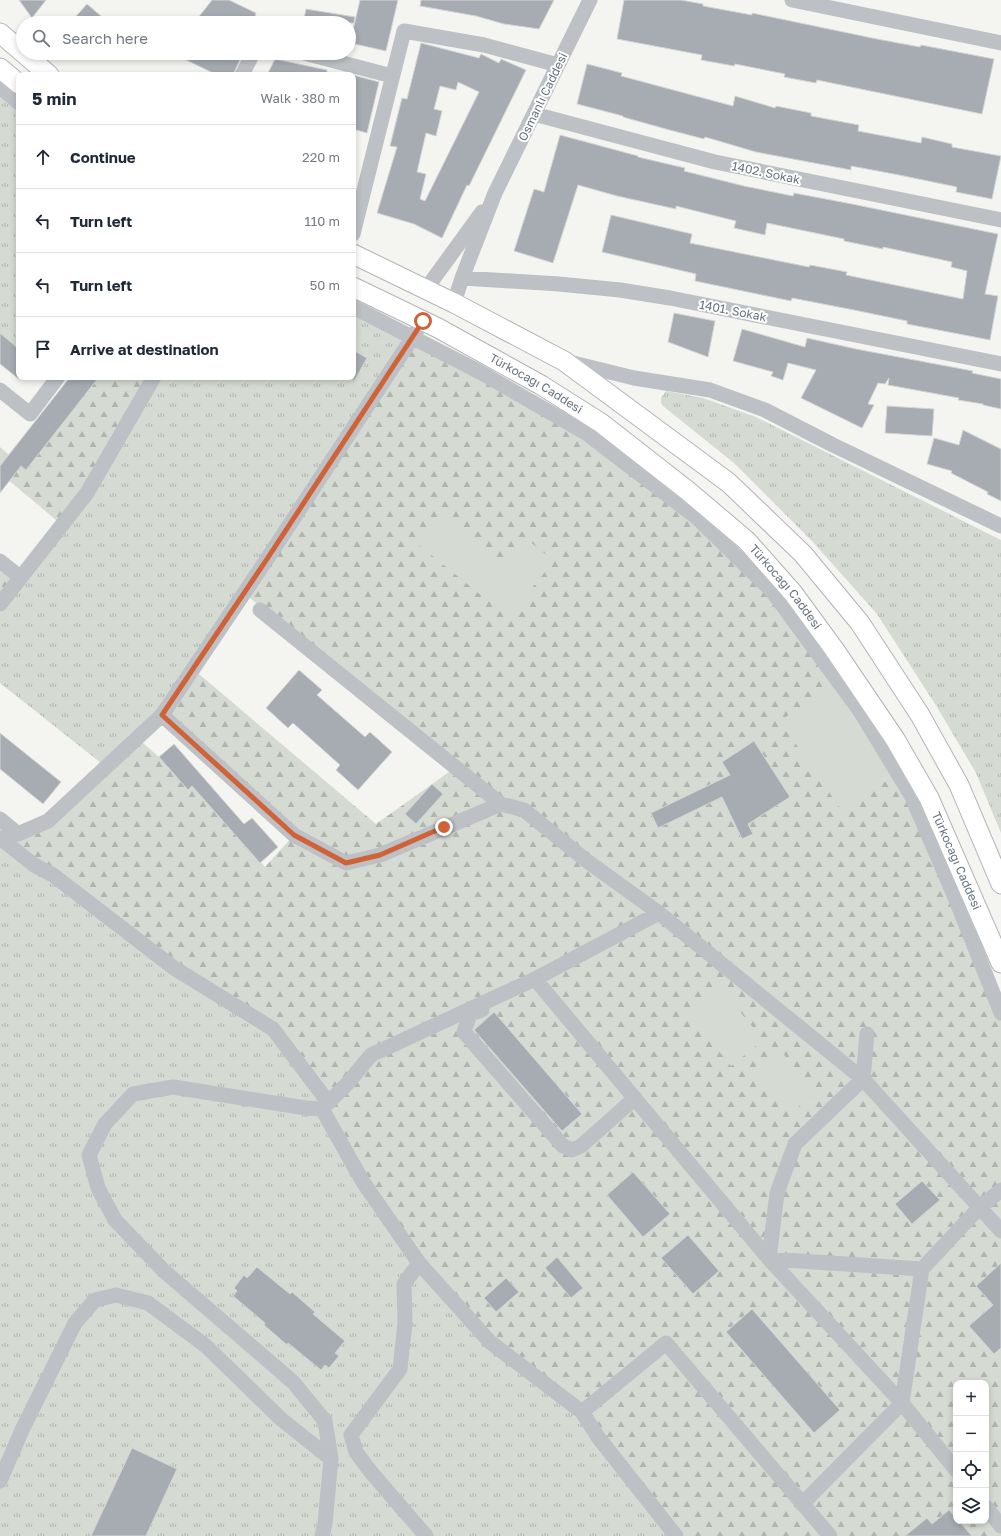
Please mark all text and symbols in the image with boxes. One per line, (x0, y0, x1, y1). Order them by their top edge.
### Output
search box (16, 16, 356, 60)
icon: search (30, 27, 52, 49)
text: Search here (62, 29, 148, 47)
street label: Osmanlı Caddesi (515, 50, 570, 143)
text: 5 min (32, 88, 76, 109)
text: Walk · 380 m (260, 90, 340, 106)
icon: ahead (32, 146, 54, 168)
text: Continue (70, 148, 136, 166)
text: 220 m (302, 149, 340, 165)
street label: 1402. Sokak (731, 158, 802, 187)
icon: left (32, 210, 54, 232)
text: Turn left (70, 212, 132, 230)
text: 110 m (305, 213, 340, 229)
icon: left (32, 274, 54, 296)
text: Turn left (70, 276, 132, 294)
text: 50 m (310, 277, 340, 293)
street label: 1401. Sokak (698, 297, 768, 324)
route start (414, 312, 432, 330)
icon: arrive (32, 338, 54, 360)
text: Arrive at destination (70, 340, 219, 358)
street label: Türkocağı Caddesi (487, 350, 586, 416)
street label: Türkocağı Caddesi (747, 541, 825, 632)
street label: Türkocağı Caddesi (929, 809, 985, 912)
route end (435, 818, 453, 836)
map controls (953, 1380, 989, 1524)
button: + (953, 1380, 989, 1416)
button: − (953, 1416, 989, 1452)
button: locate (953, 1452, 989, 1488)
button: layers (953, 1488, 989, 1524)

